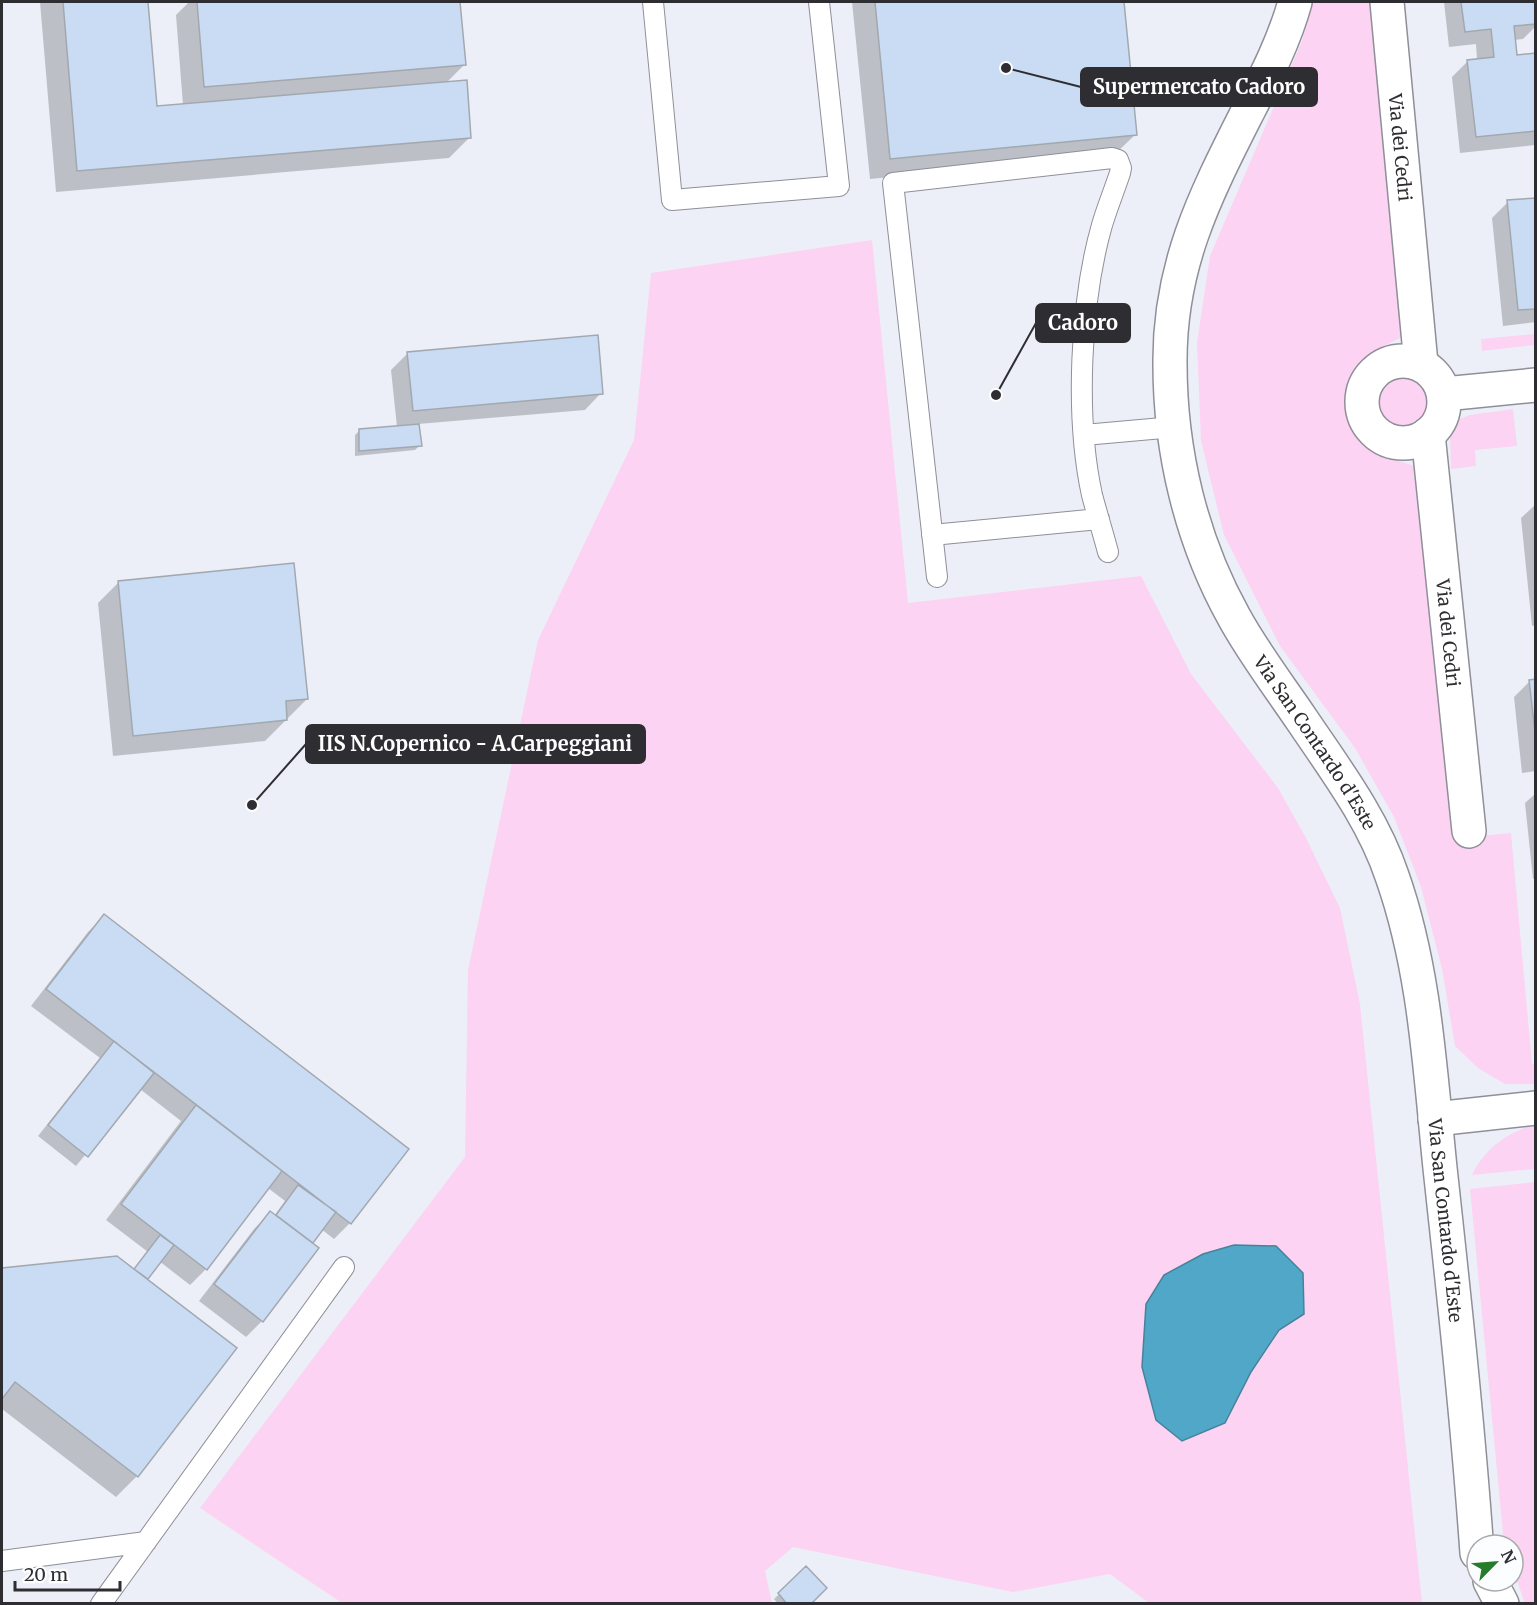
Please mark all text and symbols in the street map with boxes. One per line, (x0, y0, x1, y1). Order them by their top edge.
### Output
callout: Supermercato Cadoro (1081, 68, 1317, 106)
text: Supermercato Cadoro (1093, 74, 1305, 99)
street label: Via dei Cedri (1384, 91, 1417, 202)
callout: Cadoro (1036, 304, 1130, 342)
text: Cadoro (1048, 310, 1118, 335)
street label: Via dei Cedri (1431, 577, 1466, 688)
street label: Via San Contardo d'Este (1249, 650, 1381, 833)
callout: IIS N.Copernico - A.Carpeggiani (306, 725, 645, 763)
text: IIS N.Copernico - A.Carpeggiani (318, 731, 632, 756)
street label: Via San Contardo d'Este (1424, 1117, 1468, 1323)
north arrow (1465, 1533, 1525, 1593)
text: N (1497, 1547, 1520, 1567)
scale bar (15, 1554, 120, 1592)
text: 20 m (24, 1563, 68, 1586)

